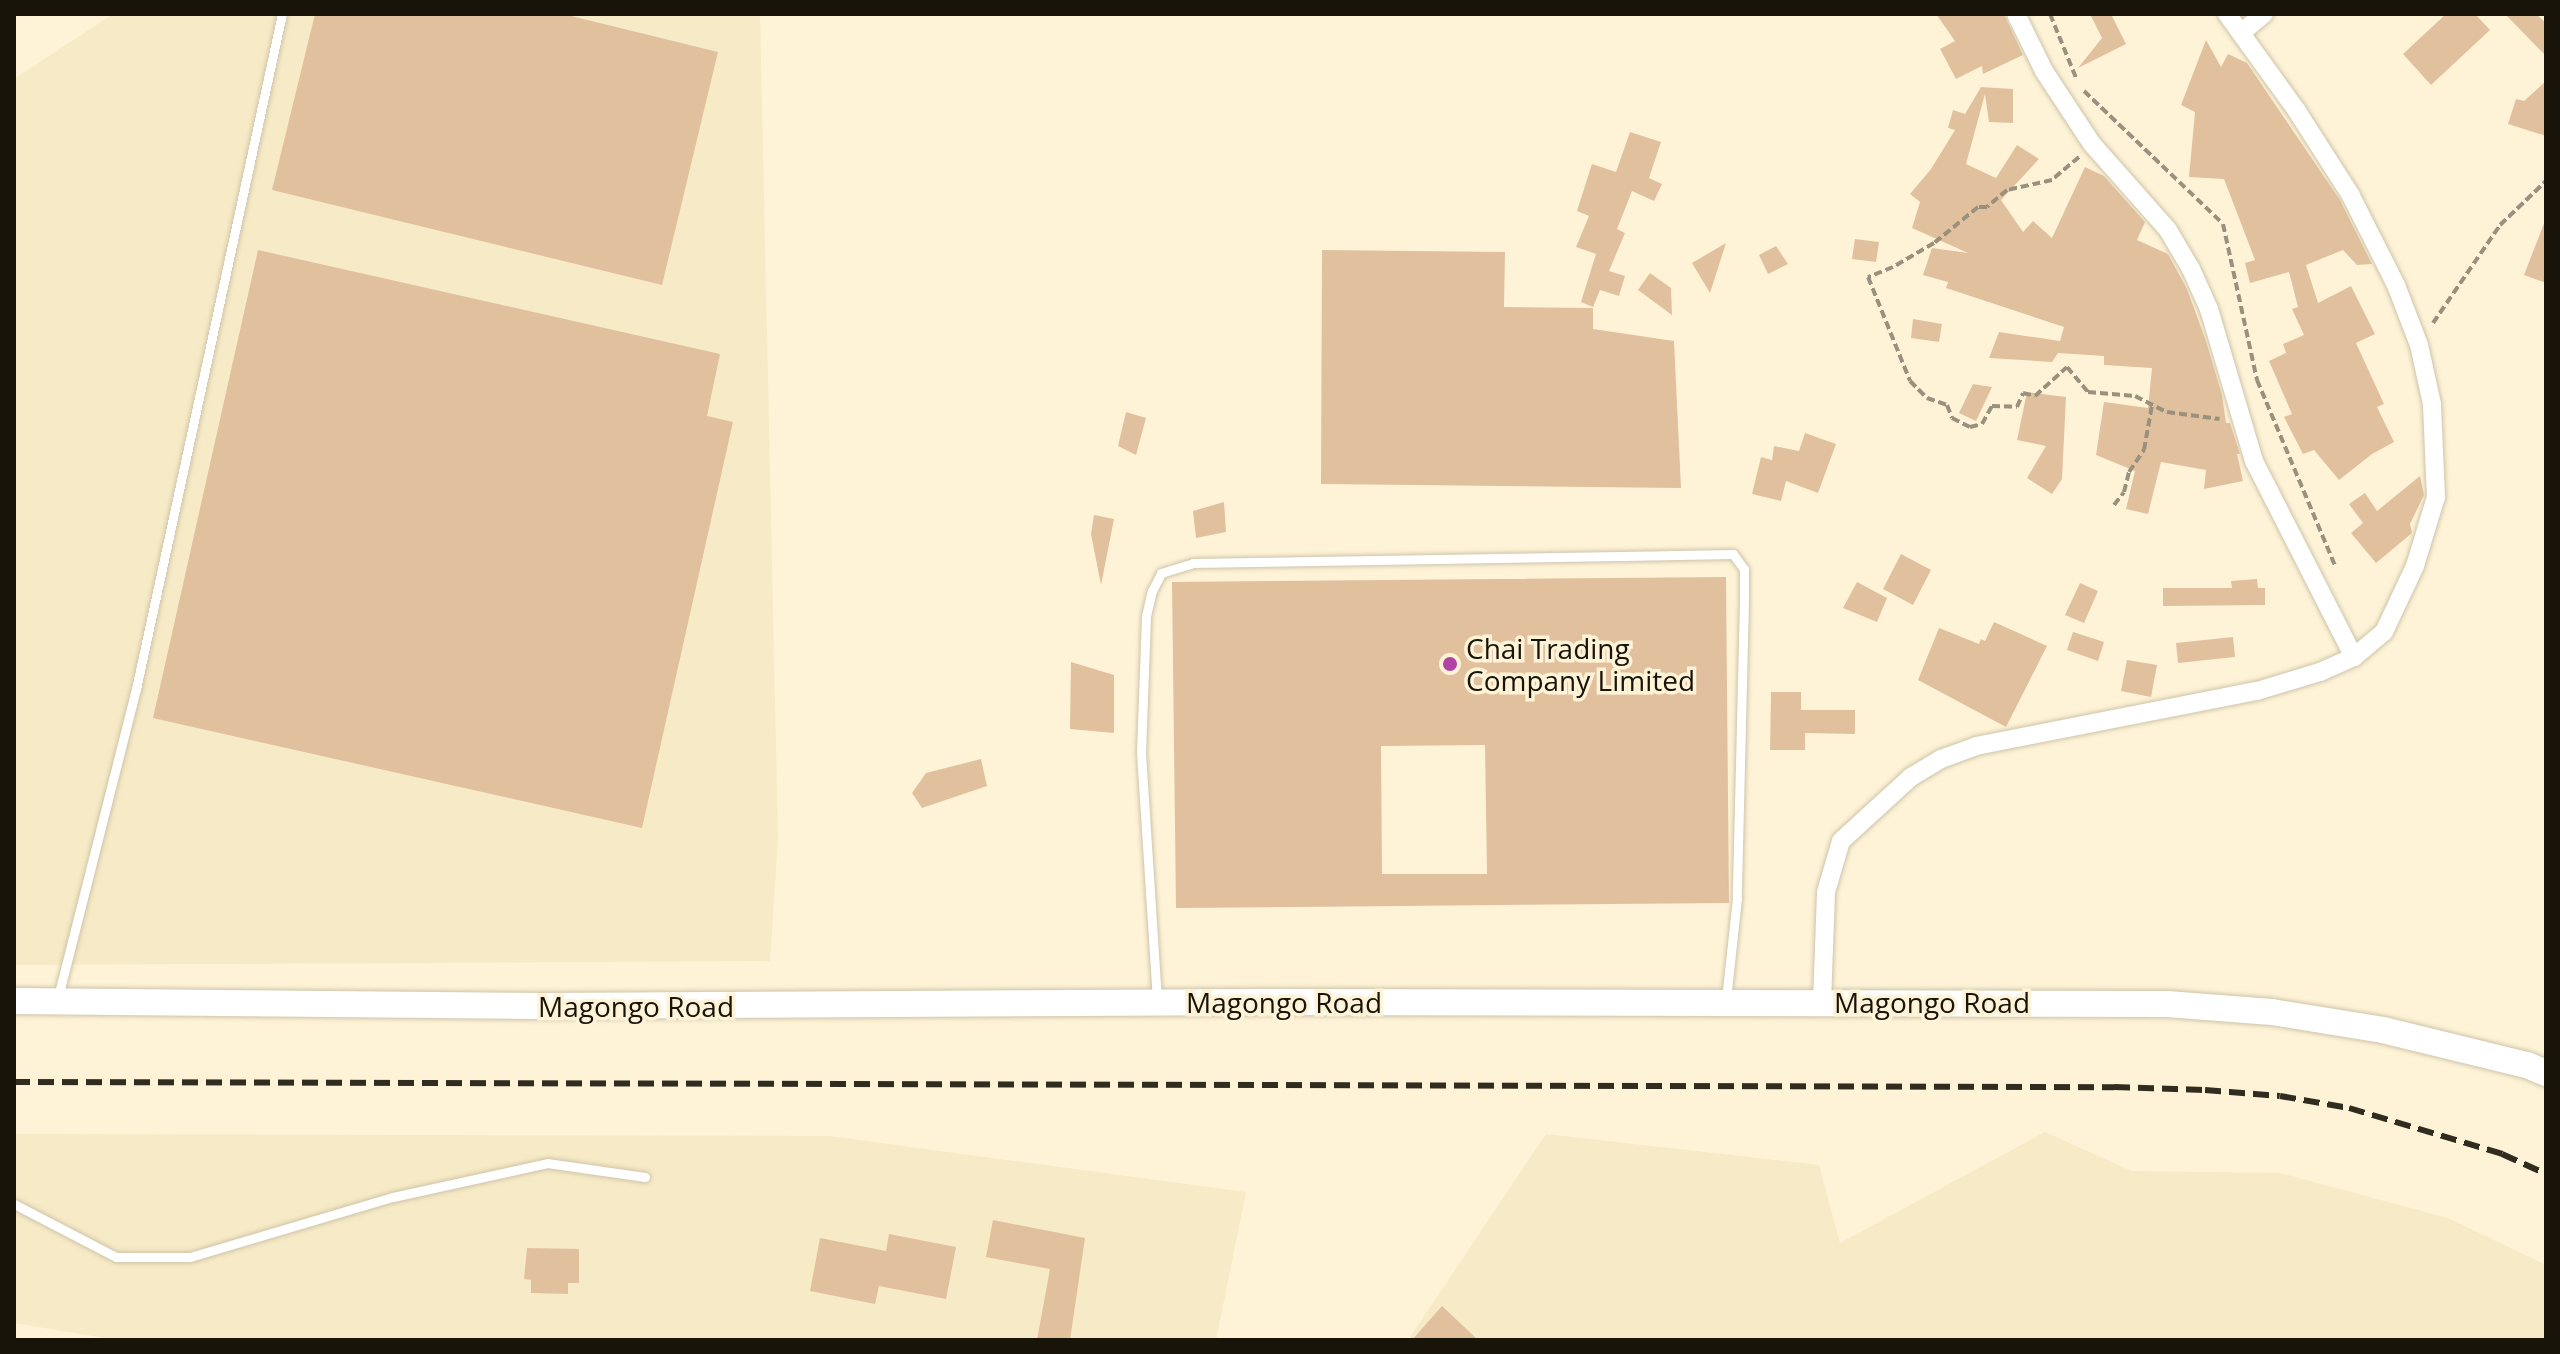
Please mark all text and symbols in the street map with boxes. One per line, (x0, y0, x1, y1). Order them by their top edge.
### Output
place label: Chai Trading Company Limited (1466, 631, 1695, 697)
marker: Chai Trading Company Limited (1441, 655, 1459, 673)
street label: Magongo Road (1186, 985, 1382, 1019)
street label: Magongo Road (1834, 985, 2030, 1019)
street label: Magongo Road (538, 989, 734, 1023)

